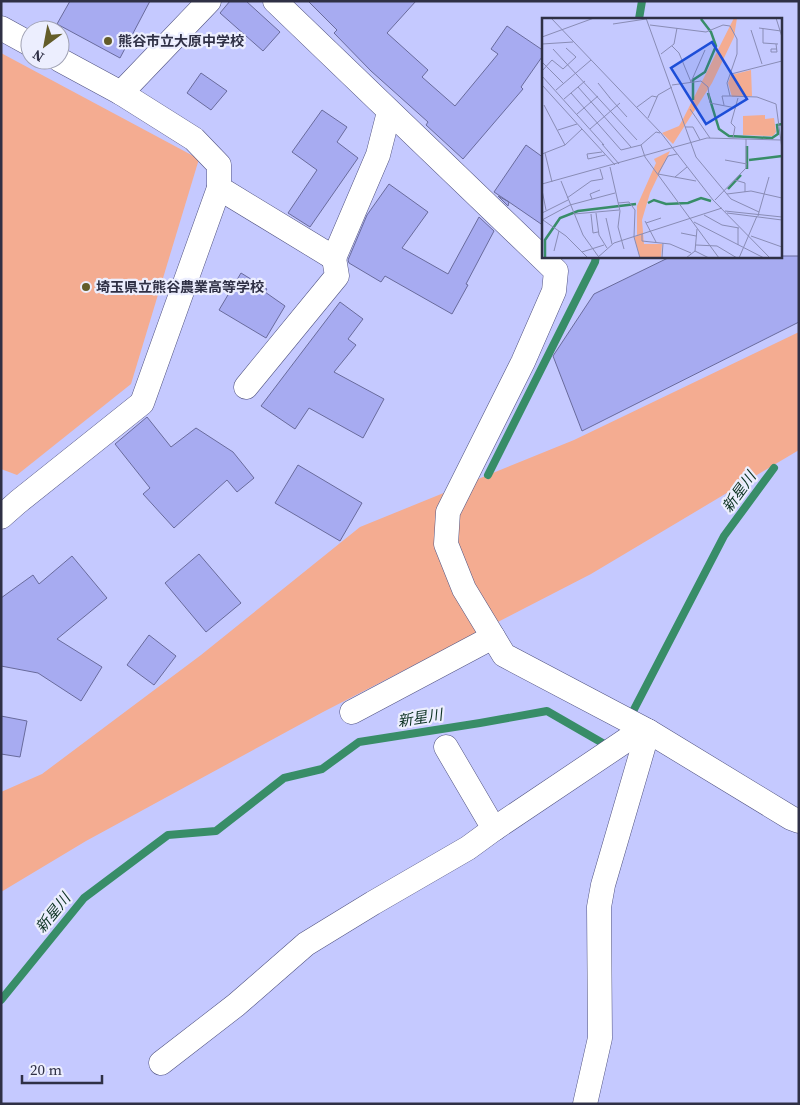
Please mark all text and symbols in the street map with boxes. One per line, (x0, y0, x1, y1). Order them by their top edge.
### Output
inset map (542, 18, 782, 258)
north arrow (20, 20, 70, 70)
place label: 熊谷市立大原中学校 (118, 31, 244, 51)
marker: 熊谷市立大原中学校 (102, 35, 114, 47)
text: N (28, 45, 48, 67)
place label: 埼玉県立熊谷農業高等学校 (96, 277, 264, 297)
marker: 埼玉県立熊谷農業高等学校 (80, 281, 92, 293)
water label: 新星川 (717, 466, 761, 516)
water label: 新星川 (396, 703, 446, 731)
water label: 新星川 (30, 887, 76, 937)
scale bar (22, 1052, 102, 1084)
text: 20 m (30, 1059, 62, 1080)

